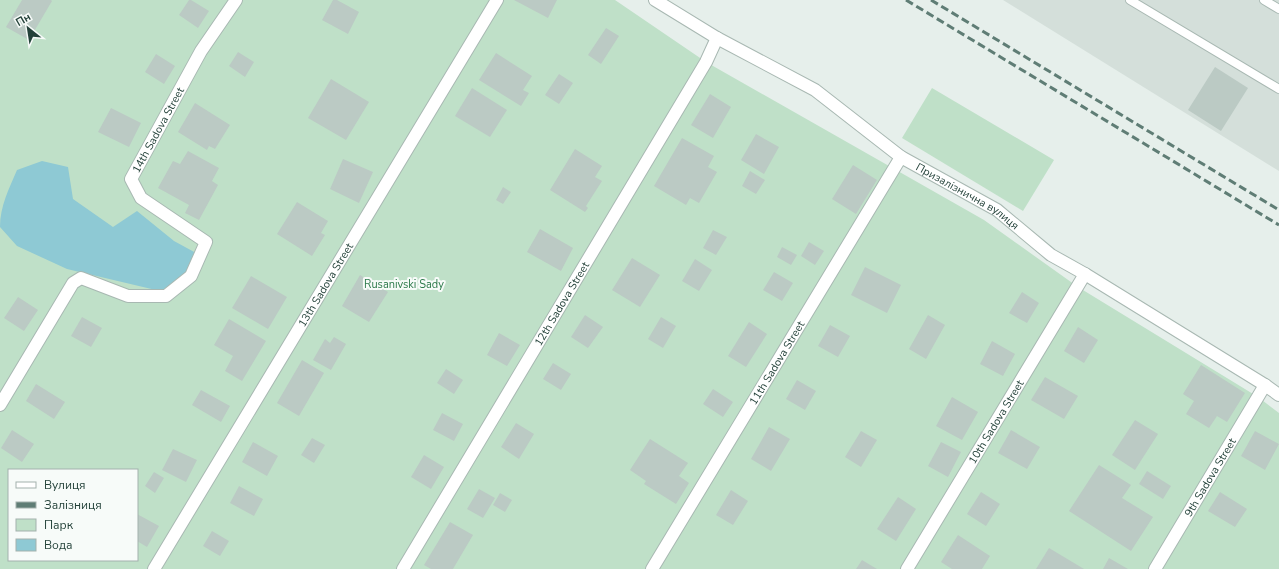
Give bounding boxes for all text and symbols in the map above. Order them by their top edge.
north arrow [8,8,48,48]
text: Пн [13,9,34,30]
street label: 14th Sadova Street [128,84,187,175]
street label: Призалізнична вулиця [913,159,1022,233]
street label: 13th Sadova Street [294,240,357,329]
street label: 12th Sadova Street [531,259,593,349]
park label: Rusanivski Sady [364,277,444,292]
street label: 11th Sadova Street [746,318,808,408]
street label: 10th Sadova Street [965,377,1027,467]
street label: 9th Sadova Street [1181,435,1239,519]
legend [8,469,138,561]
text: Вулиця [44,477,86,493]
text: Залізниця [44,497,102,513]
text: Парк [44,517,74,533]
text: Вода [44,537,72,553]

